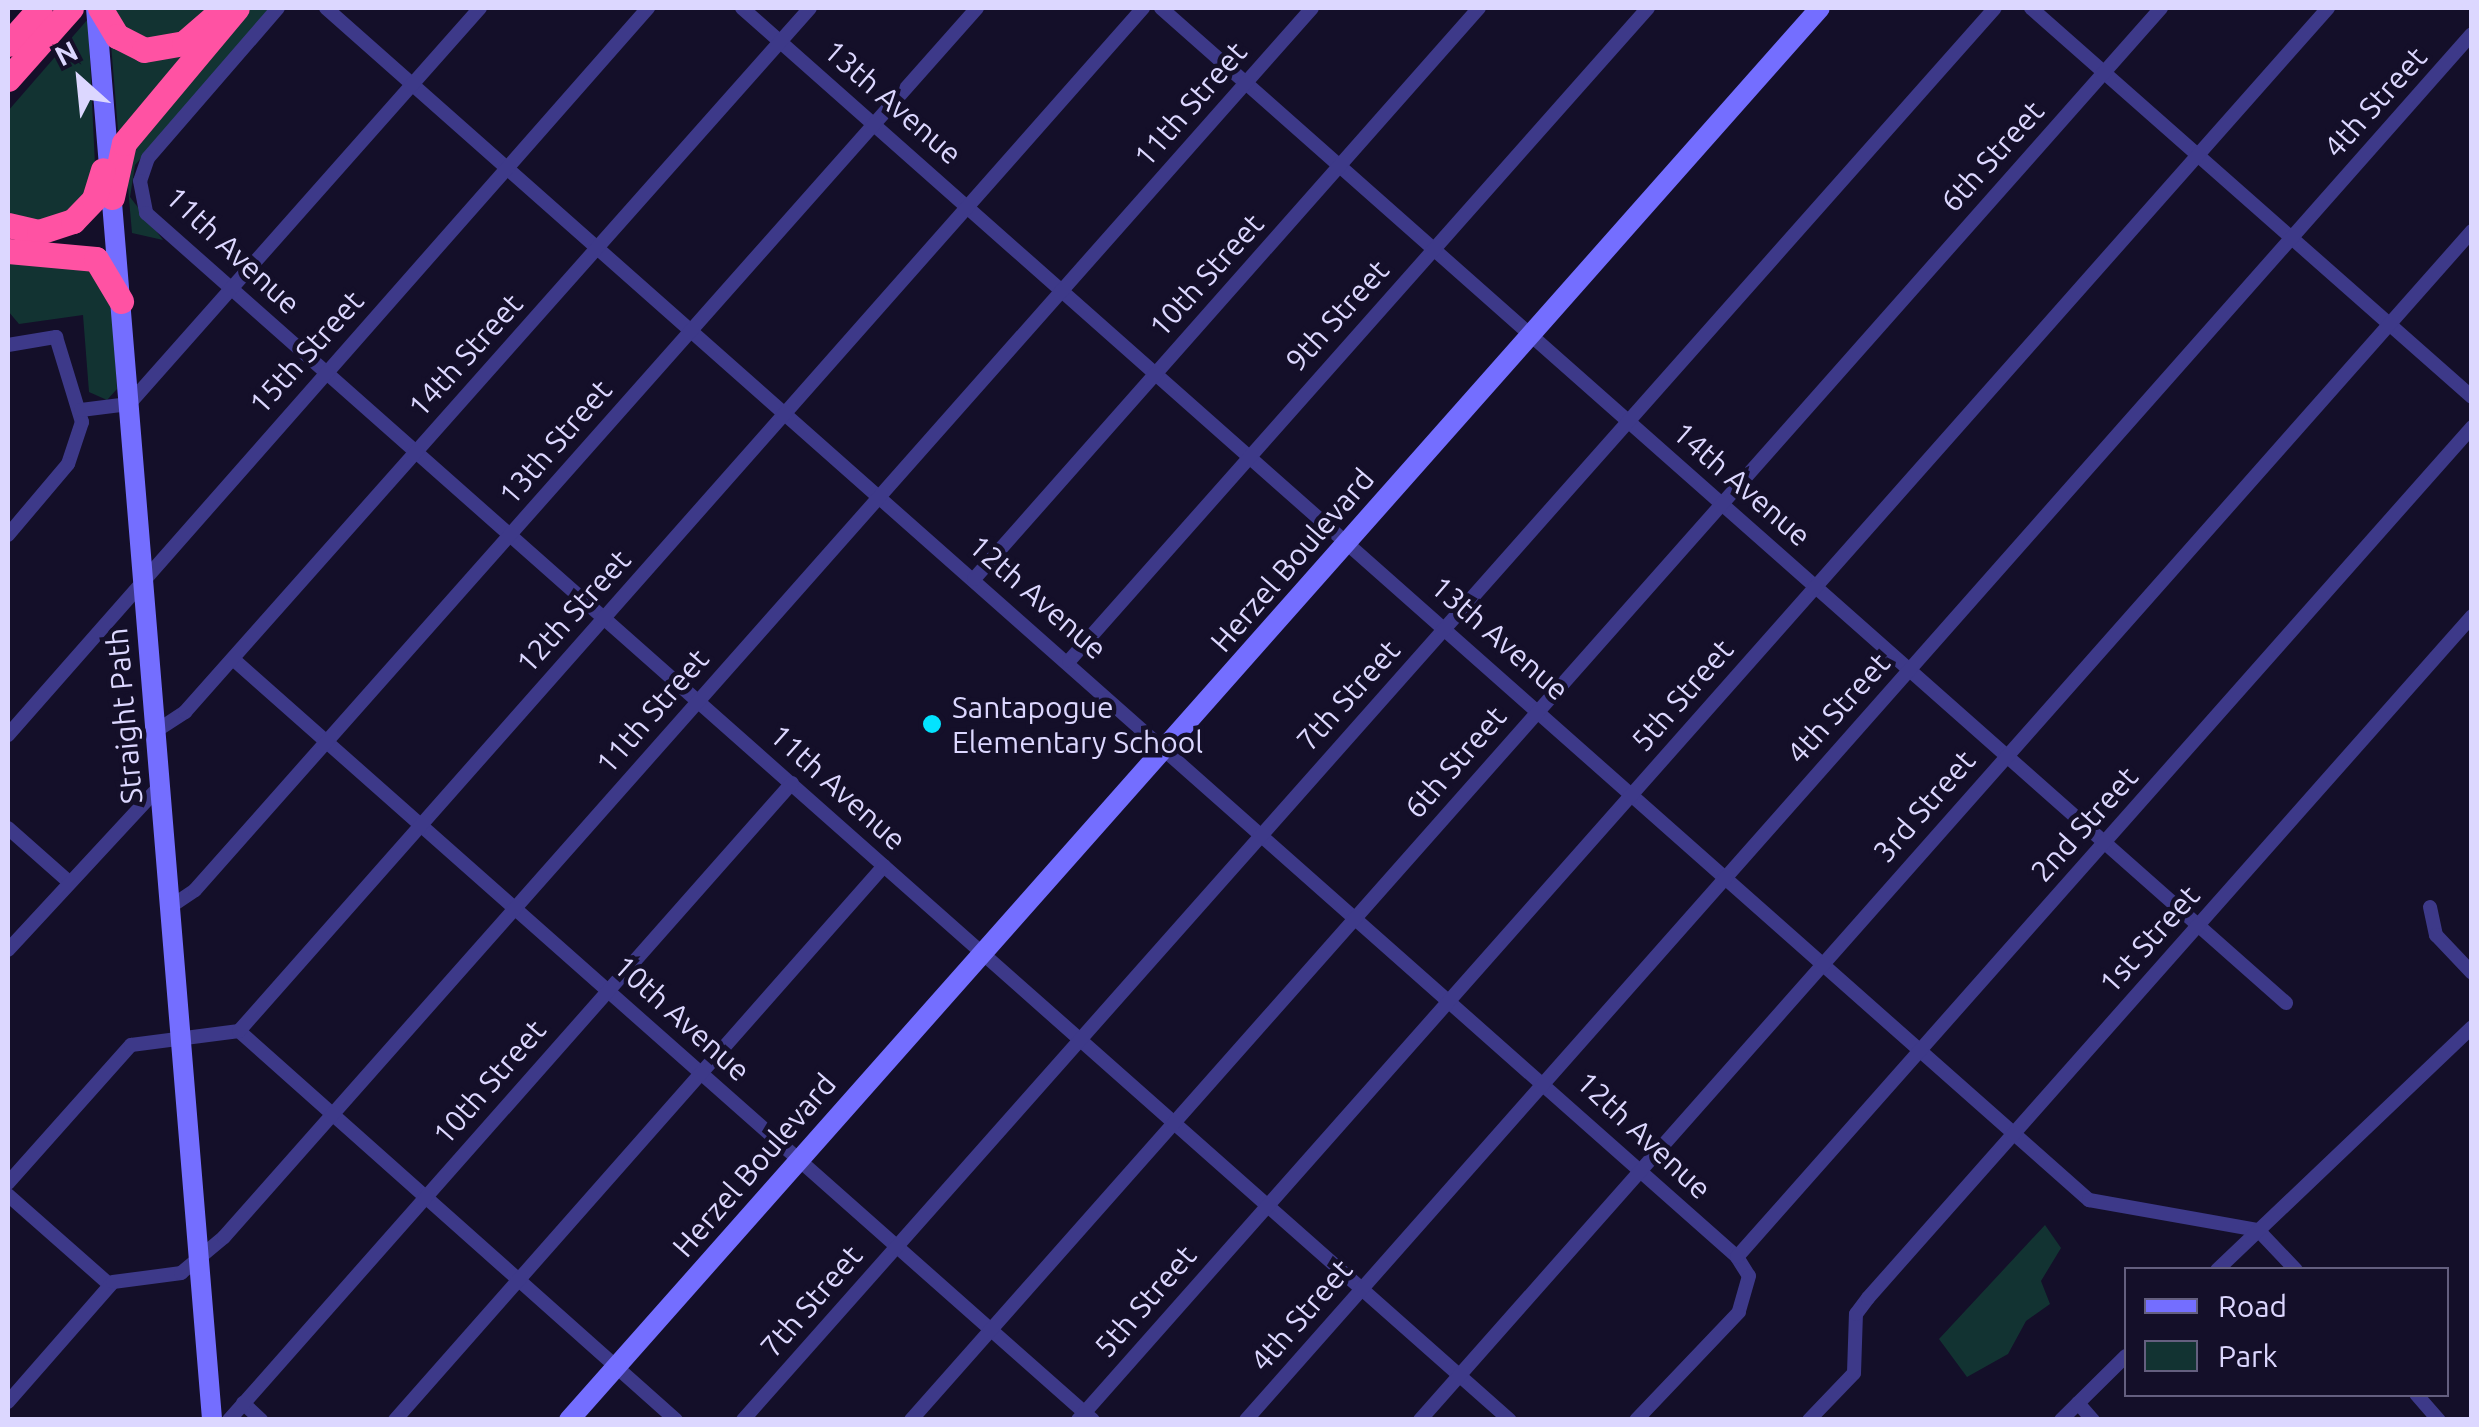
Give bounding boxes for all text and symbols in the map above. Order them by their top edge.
north arrow [30,30,130,130]
street label: 13th Avenue [817,32,969,172]
text: N [50,34,82,71]
street label: 11th Street [1126,34,1254,174]
street label: 4th Street [2316,39,2434,165]
street label: 6th Street [1933,93,2051,219]
street label: 11th Avenue [158,179,308,321]
street label: 10th Street [1141,206,1271,344]
street label: 9th Street [1278,252,1396,378]
street label: 15th Street [241,283,371,421]
street label: 14th Street [400,286,530,424]
street label: 13th Street [491,372,619,512]
street label: 14th Avenue [1666,414,1818,554]
street label: Herzel Boulevard [1203,461,1381,659]
street label: 12th Avenue [962,527,1114,667]
street label: 12th Street [508,542,638,680]
street label: 13th Avenue [1424,568,1576,708]
street label: Straight Path [98,626,150,806]
street label: 7th Street [1289,632,1407,758]
street label: 5th Street [1624,632,1740,758]
street label: 11th Street [588,641,716,781]
street label: 4th Street [1779,645,1897,771]
place label: Santapogue Elementary School [952,689,1203,760]
street label: 6th Street [1397,699,1513,825]
marker: Santapogue Elementary School [921,713,943,735]
street label: 11th Avenue [763,717,913,857]
street label: 3rd Street [1866,743,1982,869]
street label: 2nd Street [2023,759,2145,889]
street label: 1st Street [2091,878,2207,1000]
street label: 10th Avenue [607,948,757,1088]
street label: 10th Street [425,1012,553,1152]
street label: 12th Avenue [1569,1064,1719,1206]
street label: Herzel Boulevard [665,1066,843,1264]
street label: 7th Street [753,1238,869,1364]
street label: 5th Street [1087,1238,1203,1364]
street label: 4th Street [1243,1252,1359,1378]
legend [2124,1267,2449,1397]
text: Road [2218,1289,2287,1323]
text: Park [2218,1339,2278,1373]

